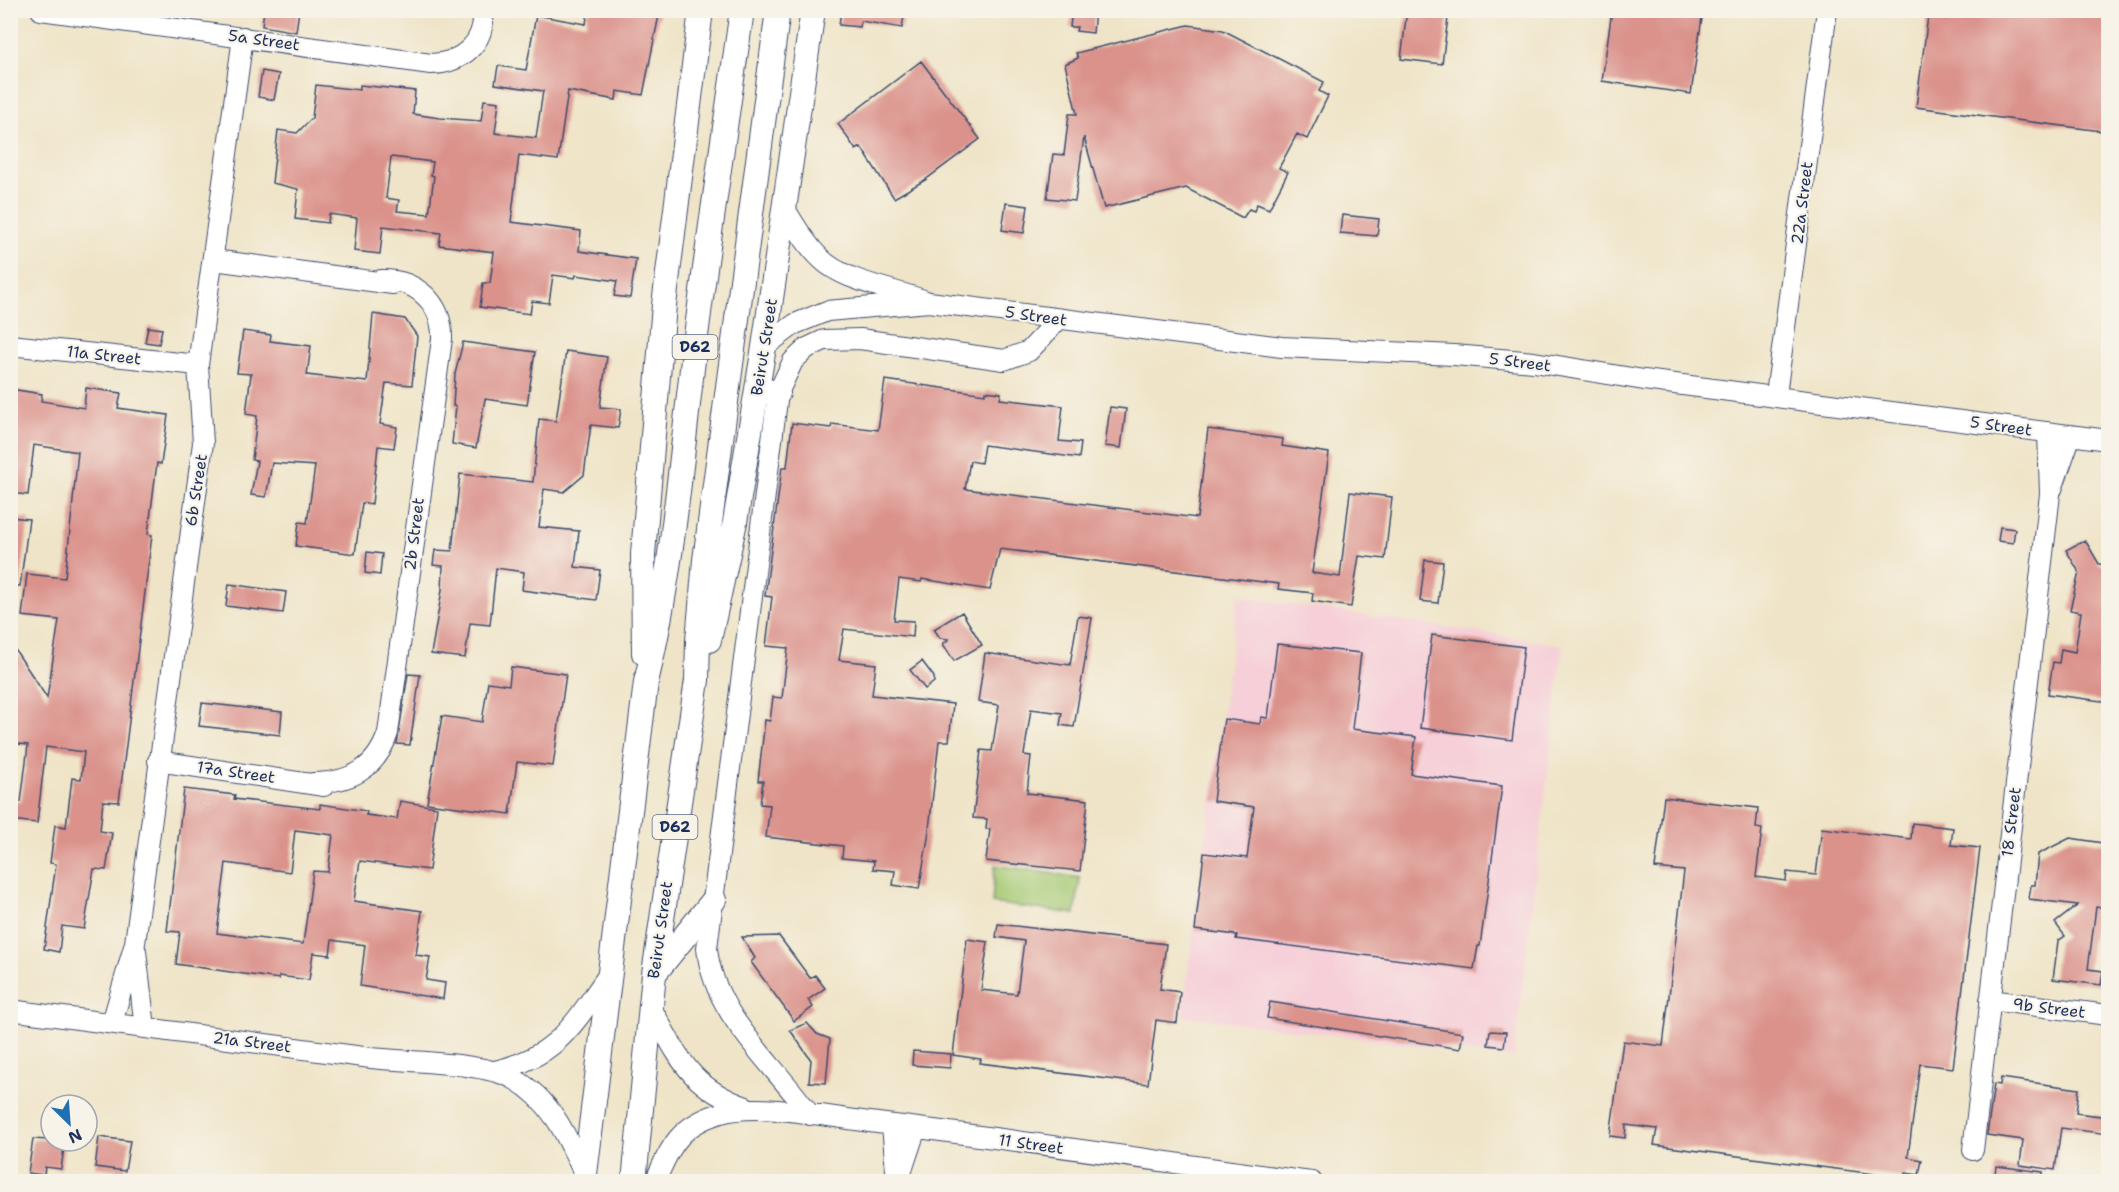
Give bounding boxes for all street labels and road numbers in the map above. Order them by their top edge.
street label: 5a Street [227,25,301,55]
street label: 22a Street [1786,160,1818,246]
street label: Beirut Street [746,297,782,397]
street label: 5 Street [1004,301,1068,331]
road number: D62 [672,335,718,359]
street label: 11a Street [66,341,142,369]
street label: 5 Street [1488,348,1552,376]
street label: 5 Street [1969,411,2033,441]
street label: 6b Street [180,452,212,528]
street label: 2b Street [399,496,429,572]
street label: 17a Street [196,756,276,788]
street label: 18 Street [1996,786,2026,858]
road number: D62 [652,815,698,839]
street label: Beirut Street [643,880,677,980]
street label: 9b Street [2011,993,2087,1023]
street label: 21a Street [212,1027,292,1057]
street label: 11 Street [997,1129,1065,1159]

